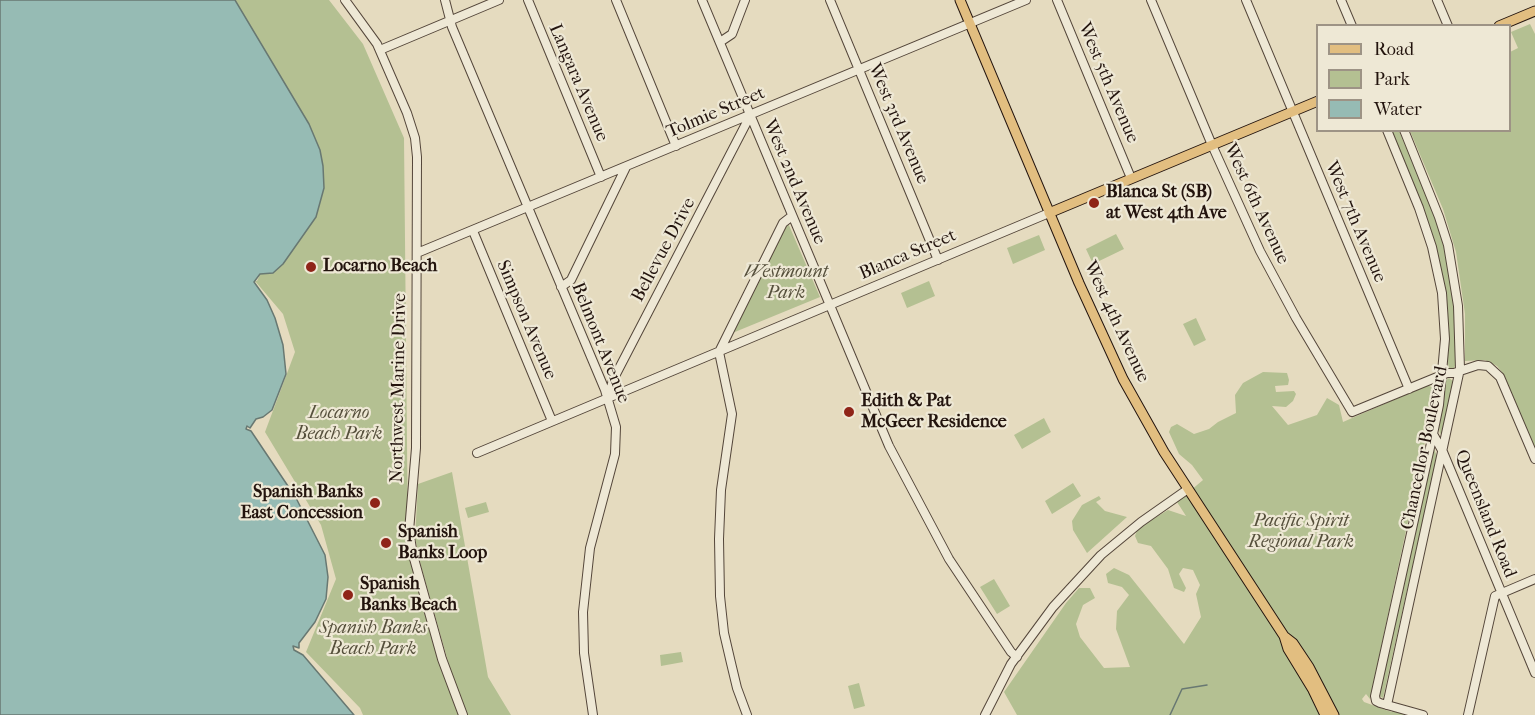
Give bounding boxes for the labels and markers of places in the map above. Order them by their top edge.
place label: Blanca St (SB) at West 4th Ave [1106,182,1227,224]
marker: Blanca St (SB) at West 4th Ave [1087,196,1101,210]
place label: Locarno Beach [323,256,437,278]
marker: Locarno Beach [304,260,318,274]
place label: Edith & Pat McGeer Residence [861,391,1007,434]
marker: Edith & Pat McGeer Residence [842,405,856,419]
place label: Spanish Banks East Concession [241,482,363,524]
marker: Spanish Banks East Concession [368,496,382,510]
place label: Spanish Banks Loop [398,522,487,564]
marker: Spanish Banks Loop [379,536,393,550]
place label: Spanish Banks Beach [360,574,457,616]
marker: Spanish Banks Beach [341,588,355,602]

